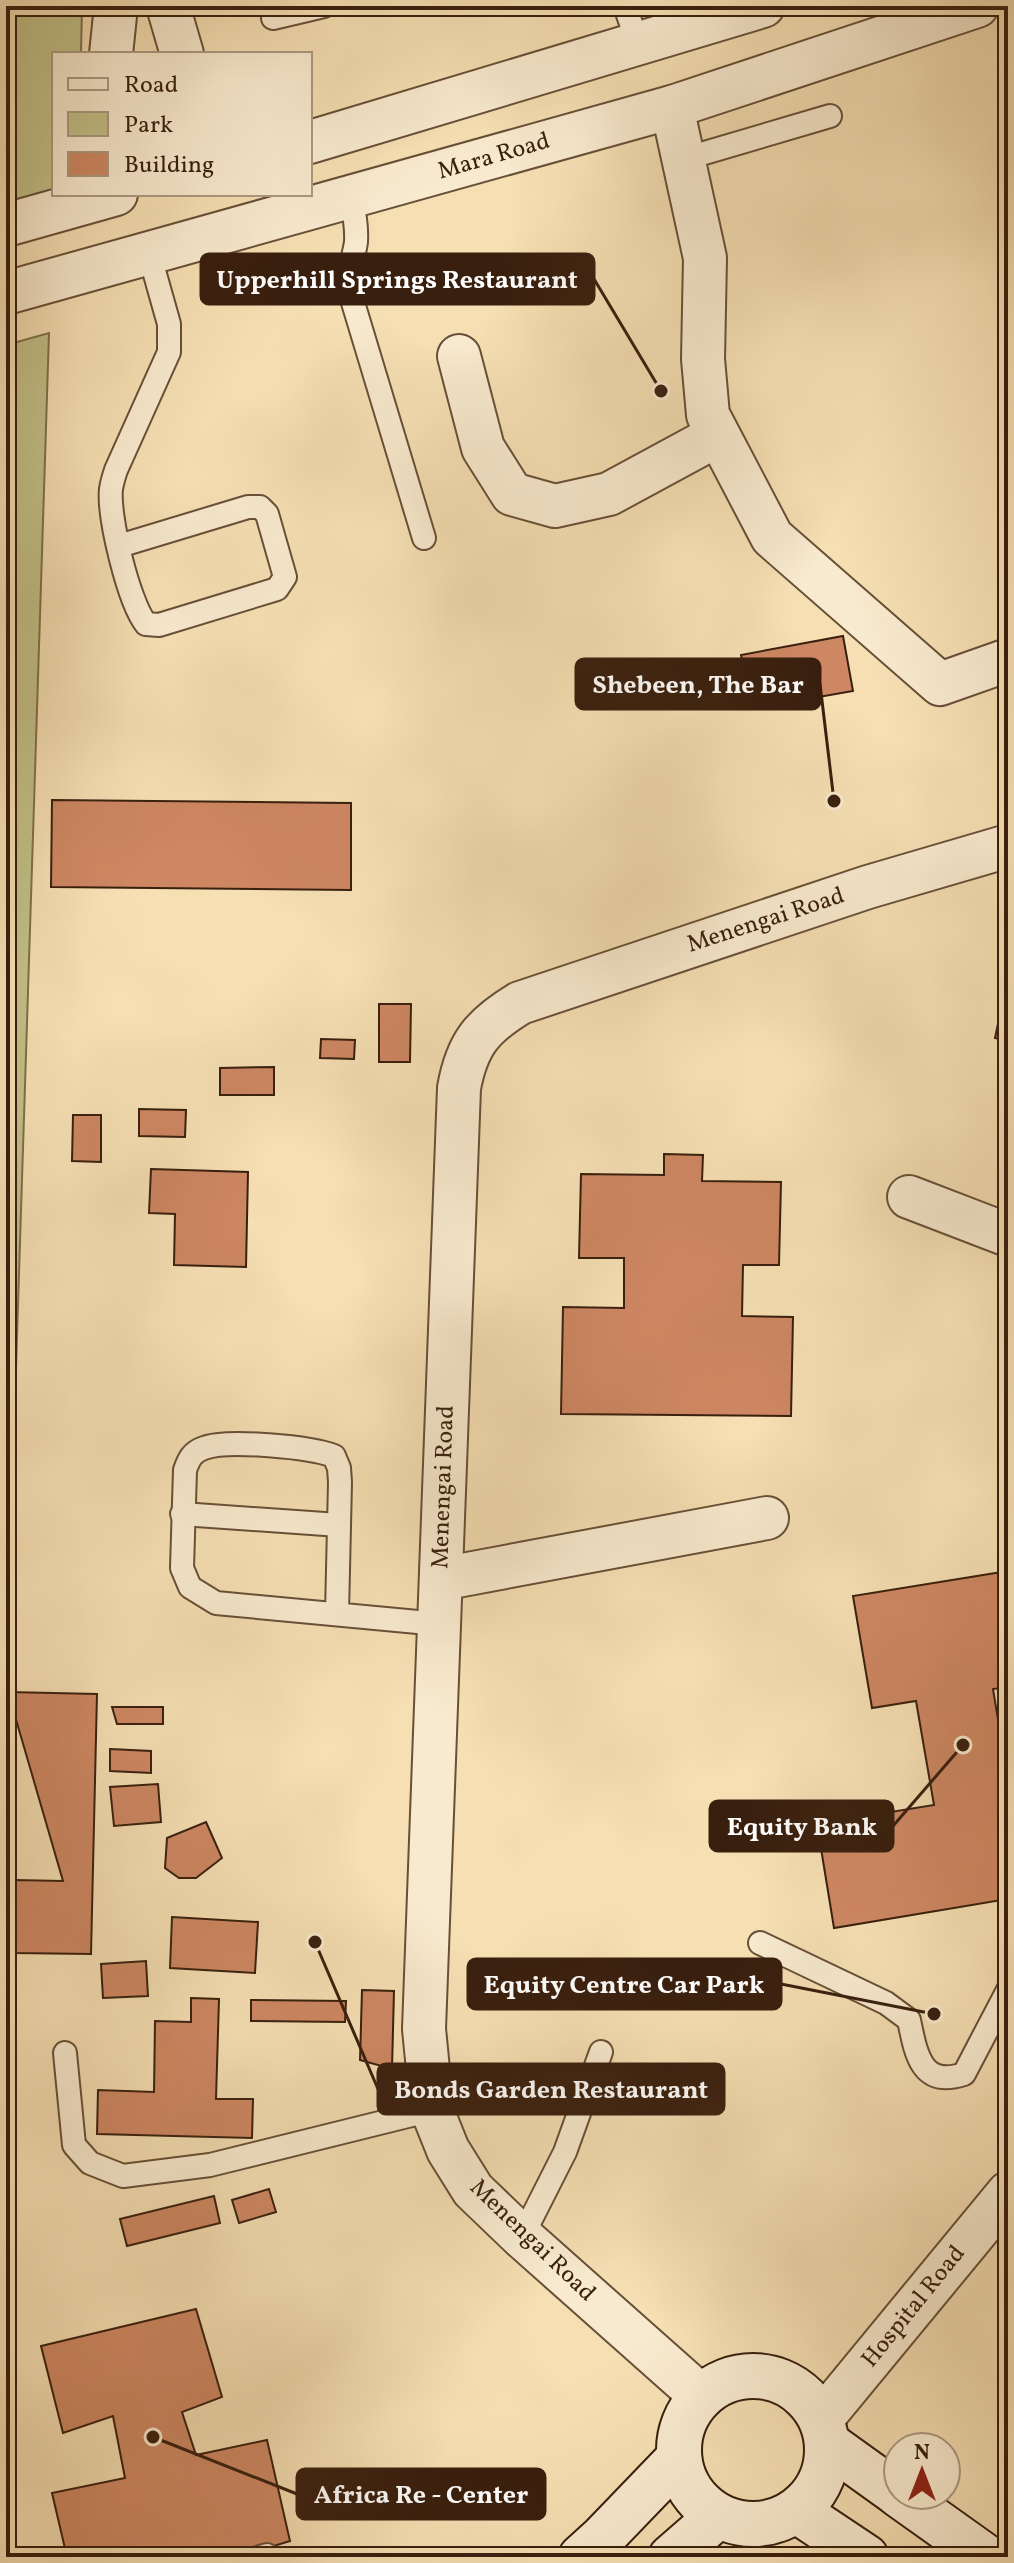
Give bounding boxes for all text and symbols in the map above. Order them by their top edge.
legend [52,52,312,196]
text: Road [124,69,178,103]
text: Park [124,109,173,143]
street label: Mara Road [434,125,554,189]
text: Building [124,149,214,183]
callout: Upperhill Springs Restaurant [201,254,594,304]
text: Upperhill Springs Restaurant [216,263,578,299]
callout: Shebeen, The Bar [576,659,820,709]
text: Shebeen, The Bar [592,668,804,704]
street label: Menengai Road [683,880,849,962]
street label: Menengai Road [424,1405,464,1569]
callout: Equity Bank [710,1801,893,1851]
text: Equity Bank [727,1810,878,1846]
callout: Equity Centre Car Park [468,1959,781,2009]
text: Equity Centre Car Park [484,1968,765,2004]
callout: Bonds Garden Restaurant [378,2064,724,2114]
text: Bonds Garden Restaurant [394,2073,708,2109]
street label: Menengai Road [461,2172,603,2310]
street label: Hospital Road [854,2239,974,2375]
north arrow [882,2431,962,2511]
text: N [914,2438,930,2469]
callout: Africa Re - Center [297,2469,545,2519]
text: Africa Re - Center [314,2478,528,2514]

